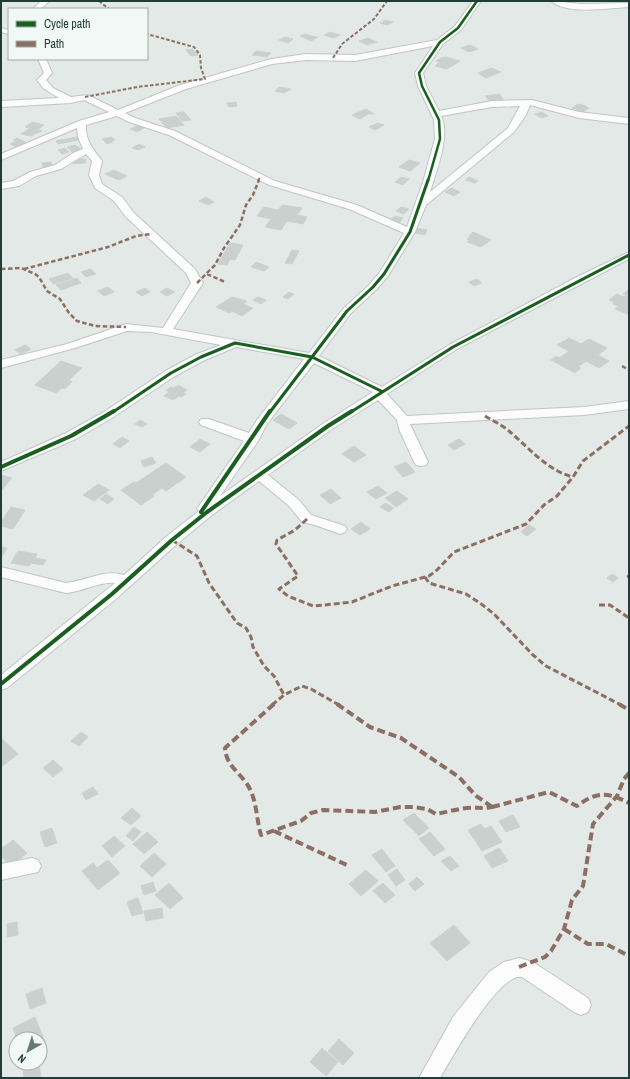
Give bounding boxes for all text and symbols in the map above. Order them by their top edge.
legend [8,8,148,60]
text: Cycle path [44,16,91,32]
text: Path [44,36,64,52]
north arrow [8,1031,48,1071]
text: N [15,1051,29,1066]

